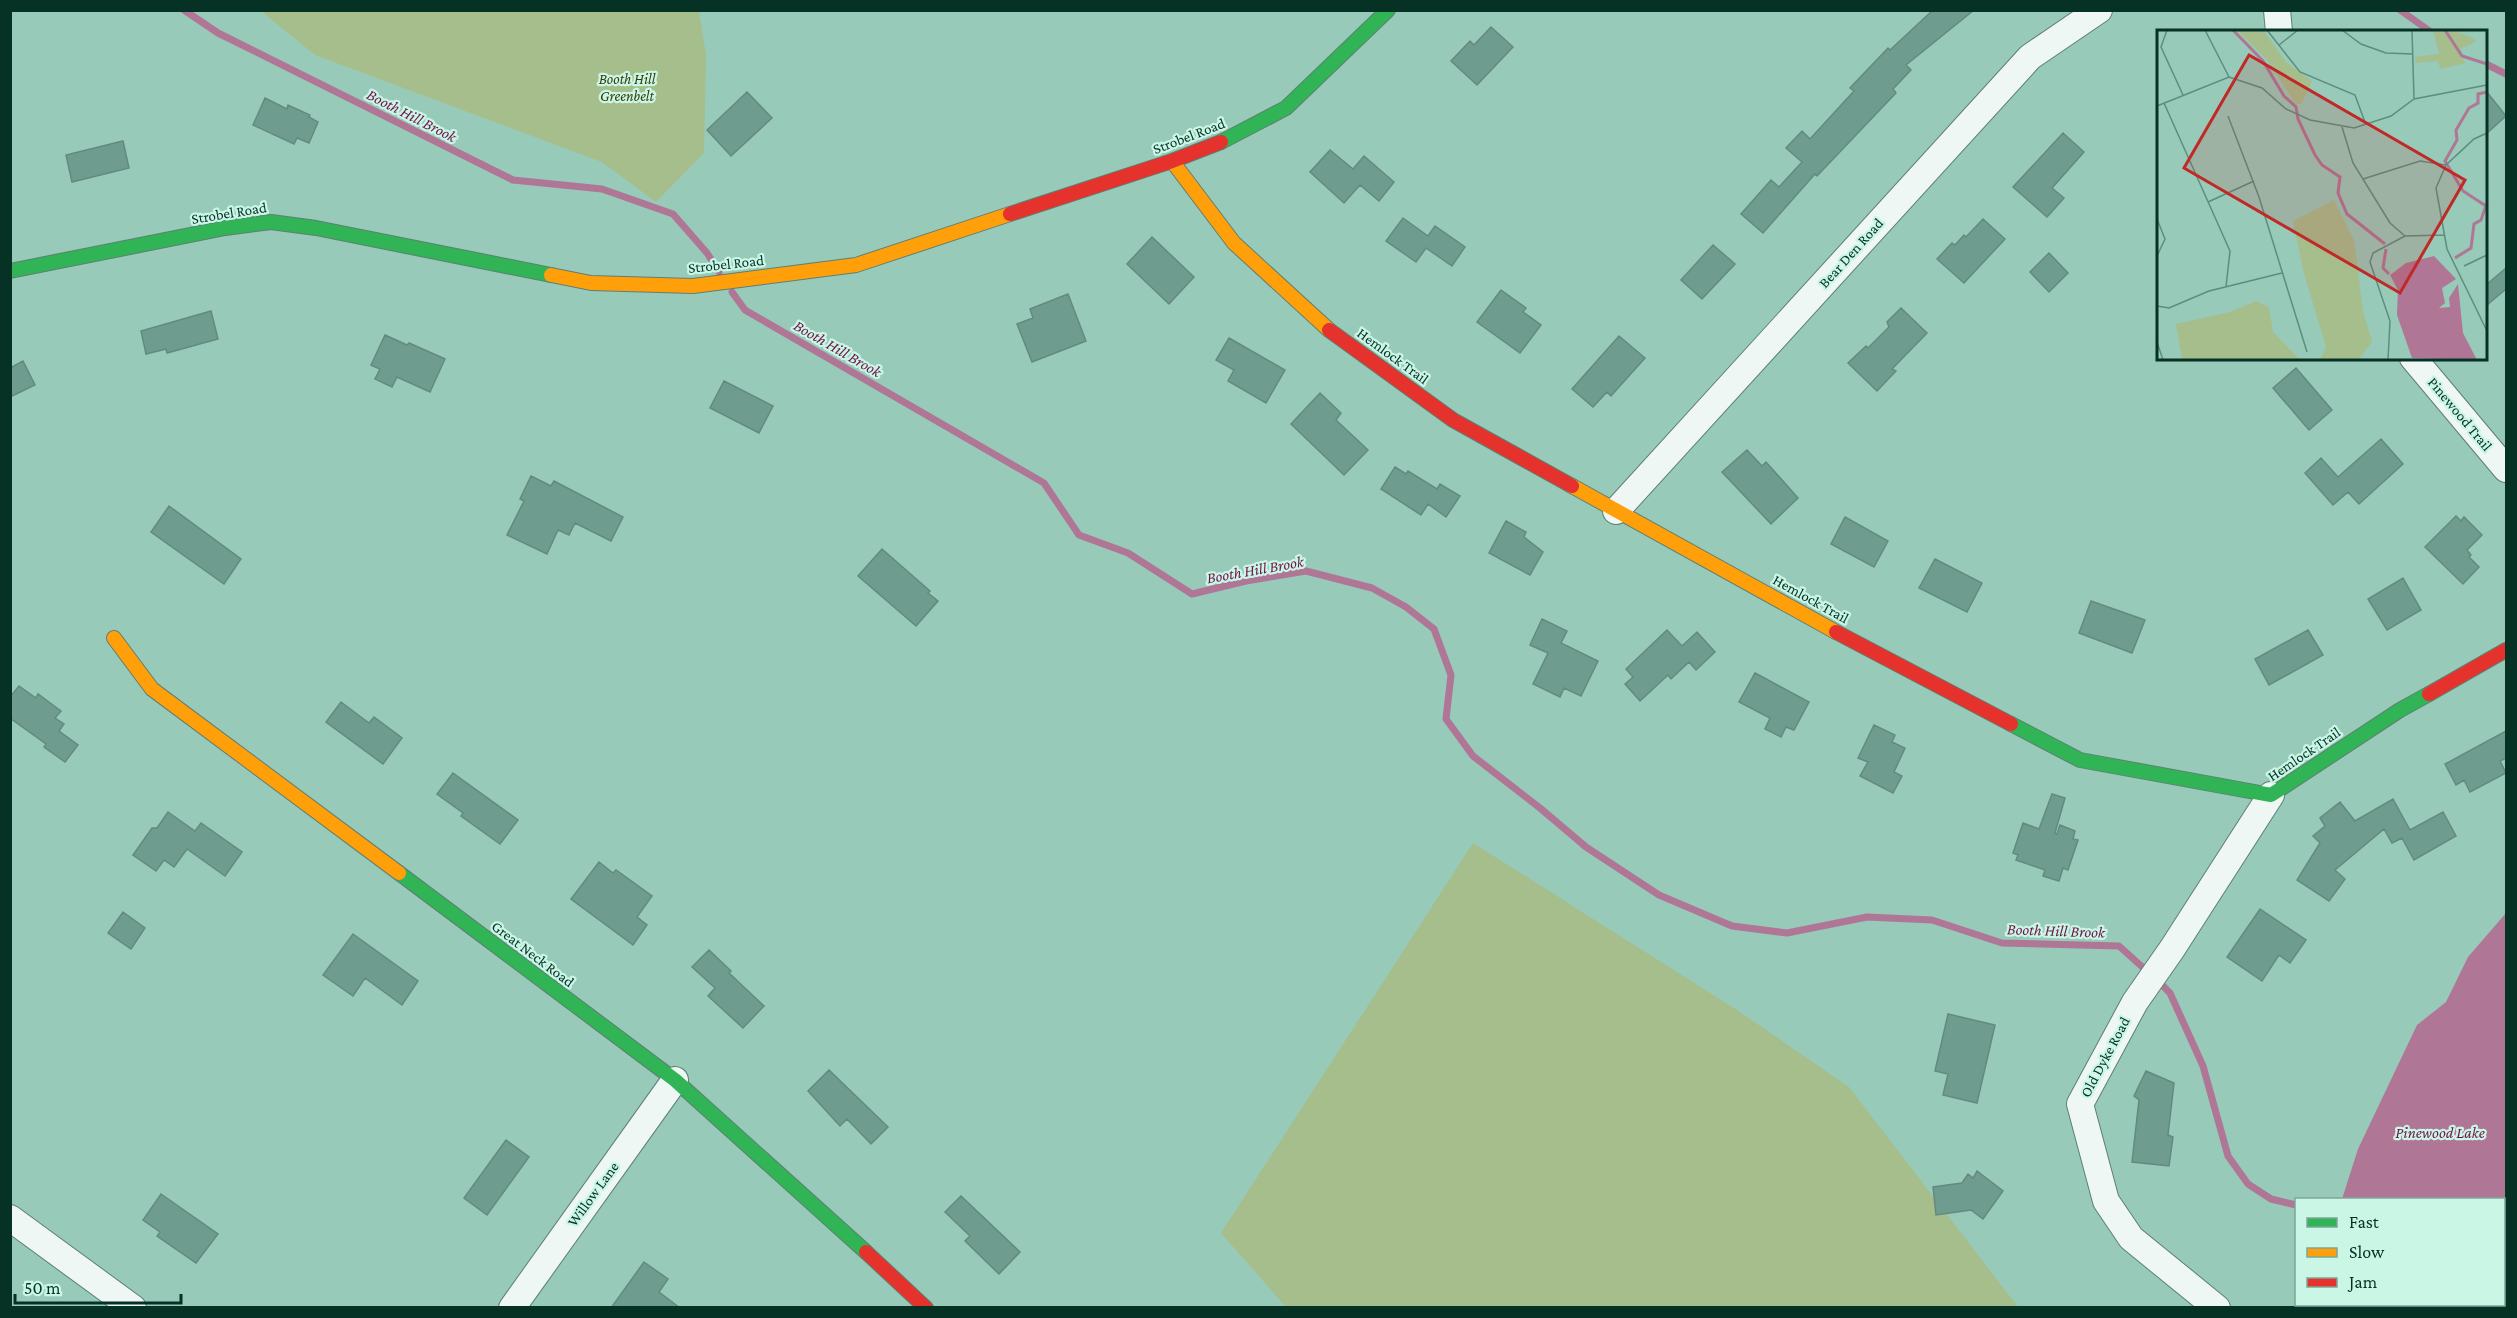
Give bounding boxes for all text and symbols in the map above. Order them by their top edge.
inset map [2157,30,2487,360]
park label: Booth Hill Greenbelt [599,71,656,104]
water label: Booth Hill Brook [364,86,460,146]
street label: Strobel Road [1151,115,1227,157]
street label: Strobel Road [190,199,268,227]
street label: Bear Den Road [1816,215,1886,291]
street label: Strobel Road [687,252,765,276]
water label: Booth Hill Brook [791,317,885,381]
street label: Hemlock Trail [1354,325,1432,387]
street label: Pinewood Trail [2425,374,2495,454]
water label: Booth Hill Brook [1205,552,1306,586]
street label: Hemlock Trail [1770,572,1852,626]
street label: Hemlock Trail [2265,724,2343,784]
street label: Great Neck Road [489,918,577,990]
water label: Booth Hill Brook [2007,920,2106,941]
street label: Old Dyke Road [2077,1014,2134,1100]
water label: Pinewood Lake [2395,1124,2485,1141]
street label: Willow Lane [564,1158,622,1229]
legend [2295,1198,2505,1306]
text: Fast [2349,1212,2380,1232]
text: Slow [2349,1242,2385,1262]
scale bar [15,1267,182,1305]
text: Jam [2347,1272,2378,1292]
text: 50 m [24,1278,61,1298]

